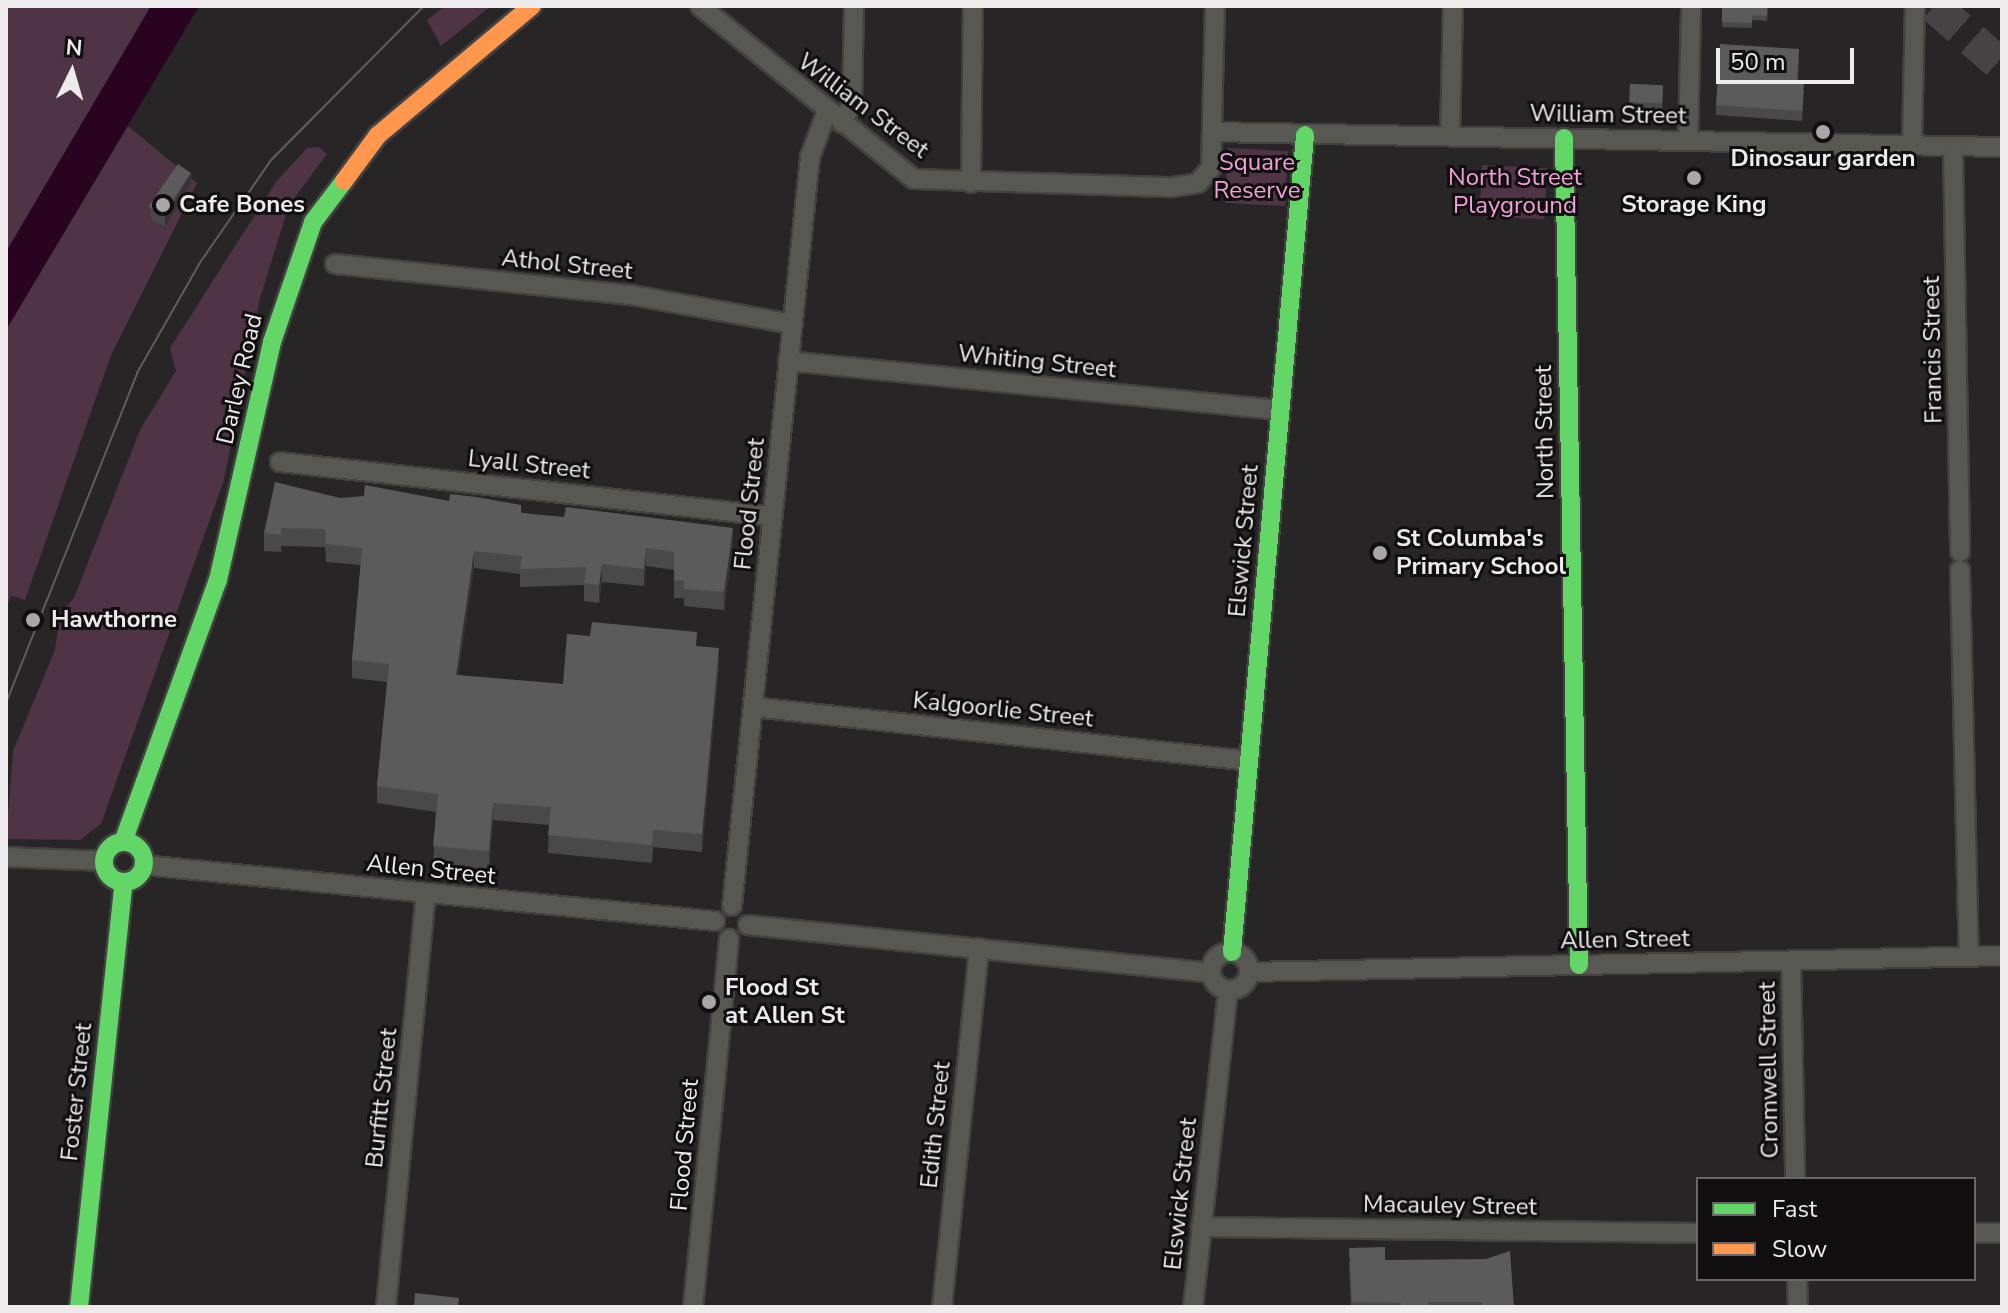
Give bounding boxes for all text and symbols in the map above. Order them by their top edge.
north arrow [32,32,112,112]
text: N [65,32,84,64]
scale bar [1720,32,1858,82]
text: 50 m [1730,46,1786,78]
street label: William Street [792,47,934,165]
street label: William Street [1529,99,1687,131]
marker: Dinosaur garden [1814,123,1832,141]
place label: Dinosaur garden [1730,145,1916,173]
park label: Square Reserve [1213,149,1301,205]
park label: North Street Playground [1448,164,1582,220]
marker: Storage King [1685,169,1703,187]
place label: Cafe Bones [179,191,305,219]
place label: Storage King [1622,191,1766,219]
marker: Cafe Bones [154,196,172,214]
street label: Athol Street [500,244,634,286]
street label: Francis Street [1917,276,1949,424]
street label: Darley Road [211,311,269,447]
street label: Whiting Street [956,339,1118,385]
street label: North Street [1529,365,1561,499]
street label: Flood Street [729,437,771,571]
street label: Lyall Street [466,444,592,486]
street label: Elswick Street [1223,464,1265,618]
place label: St Columba's Primary School [1396,525,1566,581]
marker: St Columba's Primary School [1371,544,1389,562]
place label: Hawthorne [51,606,177,634]
marker: Hawthorne [22,609,44,631]
street label: Kalgoorlie Street [911,686,1095,734]
street label: Allen Street [365,849,497,891]
street label: Allen Street [1560,924,1690,956]
place label: Flood St at Allen St [725,974,845,1030]
street label: Cromwell Street [1753,981,1785,1159]
marker: Flood St at Allen St [700,993,718,1011]
street label: Foster Street [55,1021,99,1163]
street label: Burfitt Street [360,1027,404,1169]
street label: Edith Street [915,1060,957,1190]
street label: Flood Street [665,1078,705,1212]
street label: Elswick Street [1159,1117,1203,1271]
legend [1696,1177,1976,1281]
street label: Macauley Street [1363,1190,1537,1222]
text: Fast [1772,1193,1817,1225]
text: Slow [1772,1233,1827,1265]

